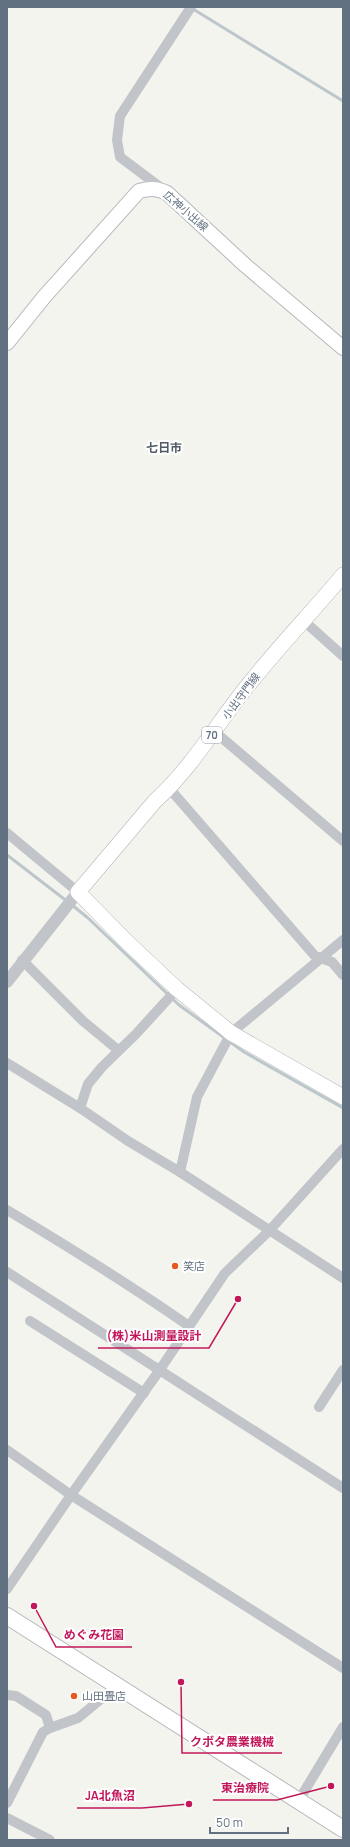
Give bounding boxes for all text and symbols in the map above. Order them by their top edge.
street label: 広神小出線 [161,187,212,234]
district label: 七日市 [146,439,182,456]
street label: 小出守門線 [218,669,263,722]
road number: 70 [202,727,222,743]
place label: 笑店 [183,1258,205,1273]
marker: 笑店 [170,1261,180,1271]
callout: (株)米山測量設計 [98,1324,209,1348]
text: (株)米山測量設計 [107,1327,201,1344]
callout: めぐみ花園 [56,1623,132,1647]
text: めぐみ花園 [64,1626,124,1643]
place label: 山田畳店 [82,1688,126,1703]
marker: 山田畳店 [69,1691,79,1701]
callout: クボタ農業機械 [182,1729,282,1753]
text: クボタ農業機械 [190,1733,274,1750]
callout: 東治療院 [213,1776,277,1800]
text: 東治療院 [221,1779,269,1796]
callout: JA北魚沼 [77,1784,142,1808]
text: JA北魚沼 [85,1787,135,1804]
scale bar [210,1809,288,1835]
text: 50 m [216,1814,243,1831]

